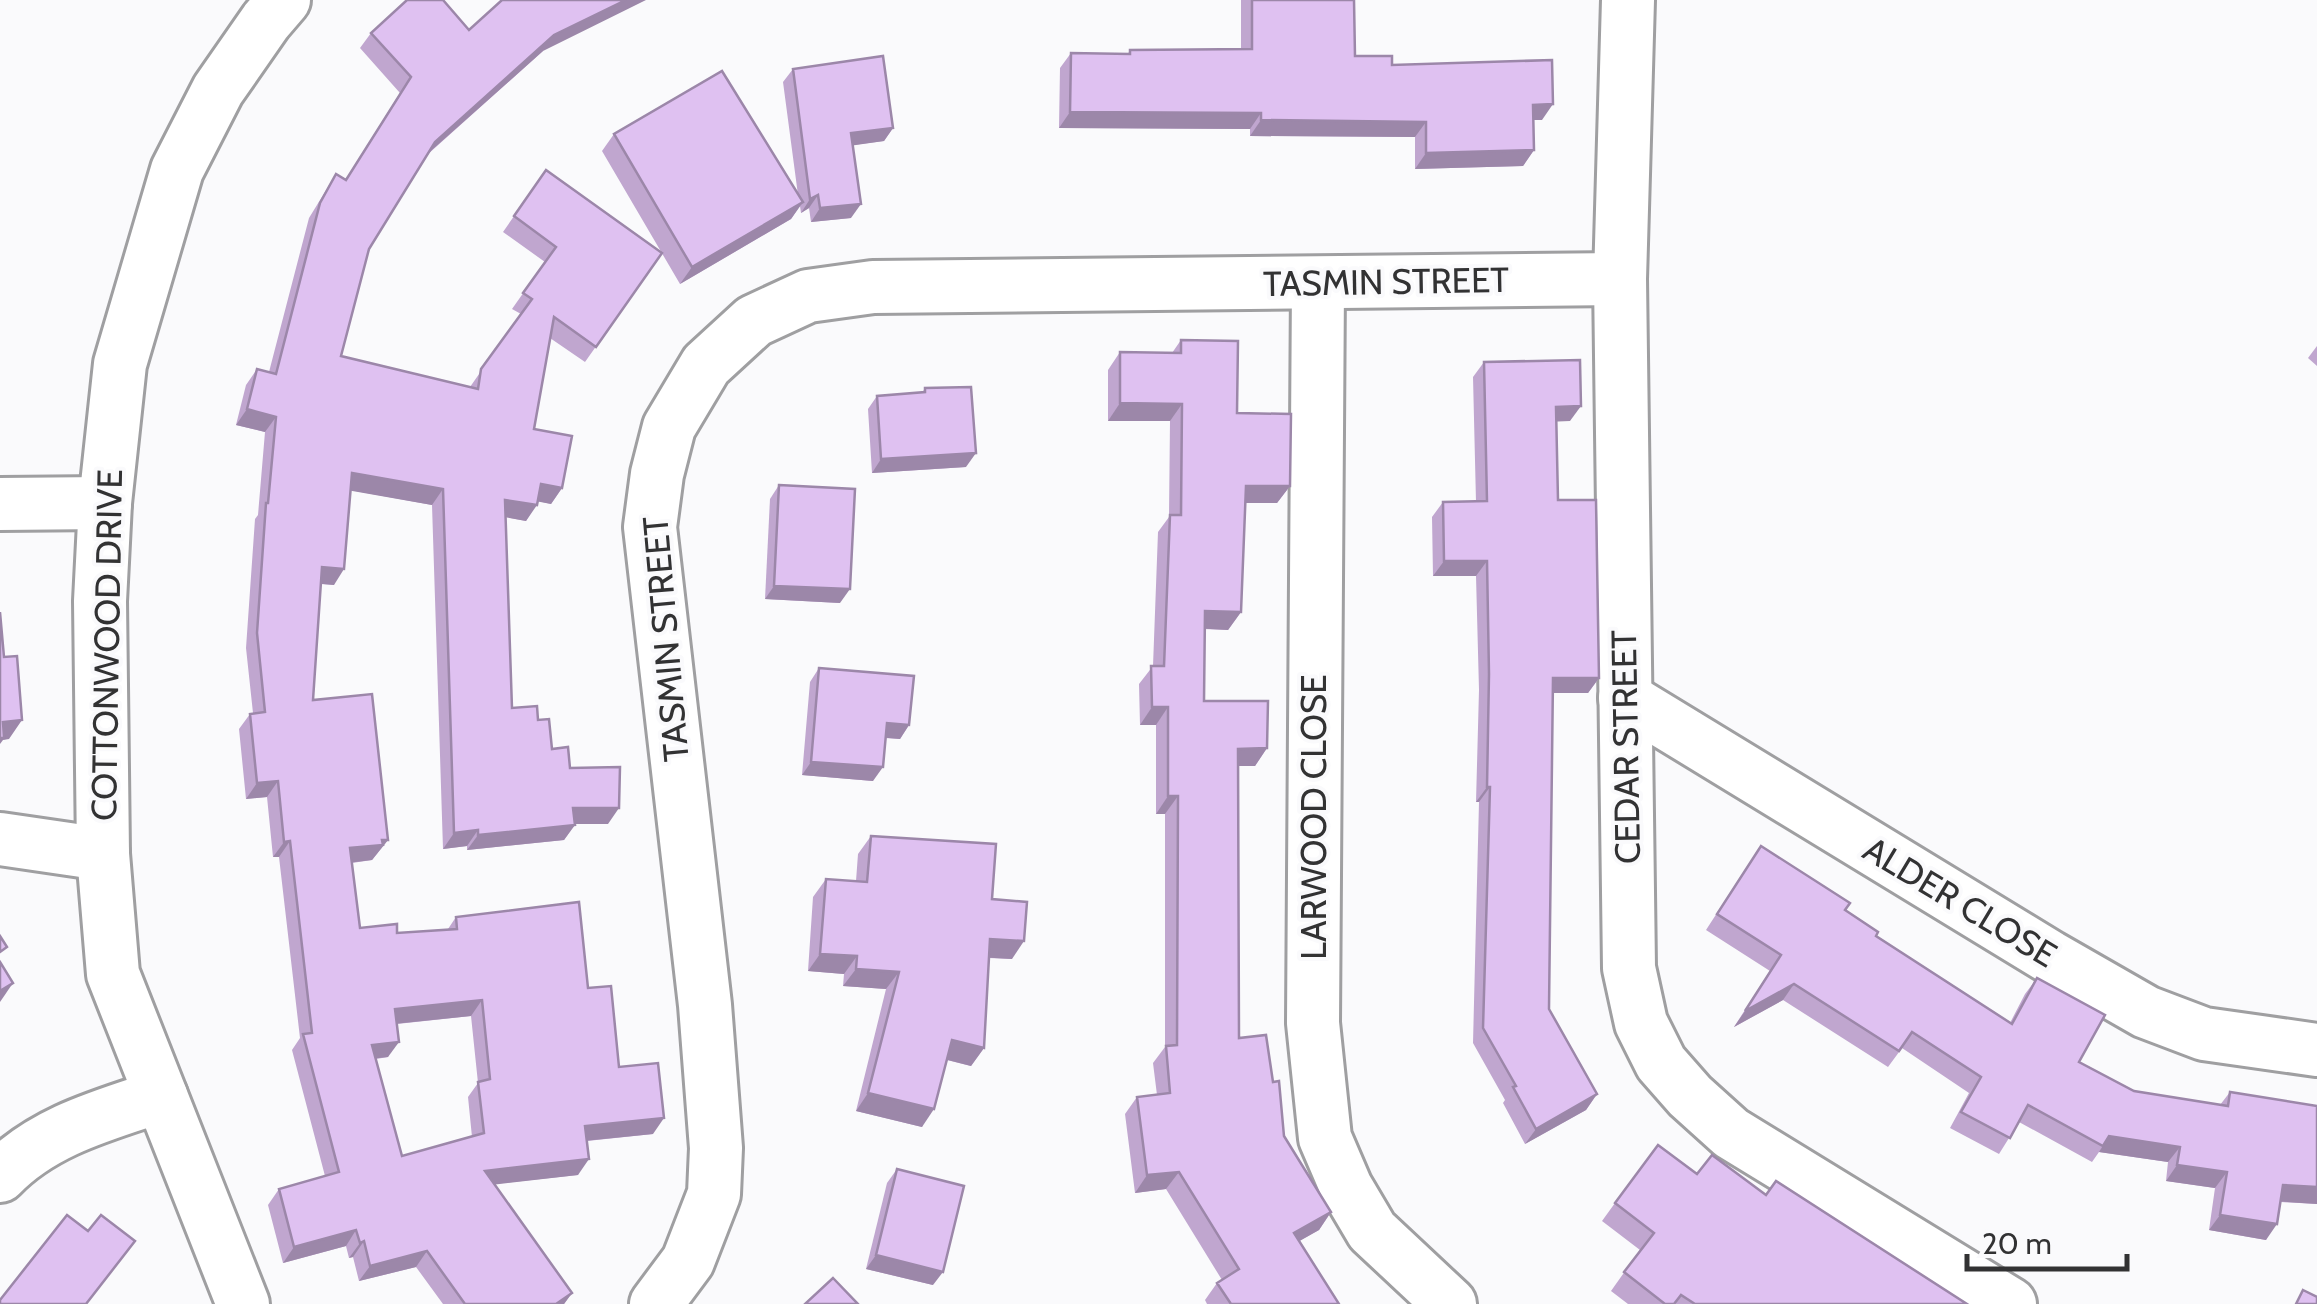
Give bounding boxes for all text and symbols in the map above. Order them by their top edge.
street label: TASMIN STREET [1263,258,1510,305]
street label: COTTONWOOD DRIVE [82,469,131,821]
street label: TASMIN STREET [633,514,698,763]
street label: CEDAR STREET [1602,629,1649,864]
street label: LARWOOD CLOSE [1292,674,1335,960]
street label: ALDER CLOSE [1856,827,2065,976]
scale bar [1967,1209,2127,1271]
text: 20 m [1982,1225,2052,1262]

